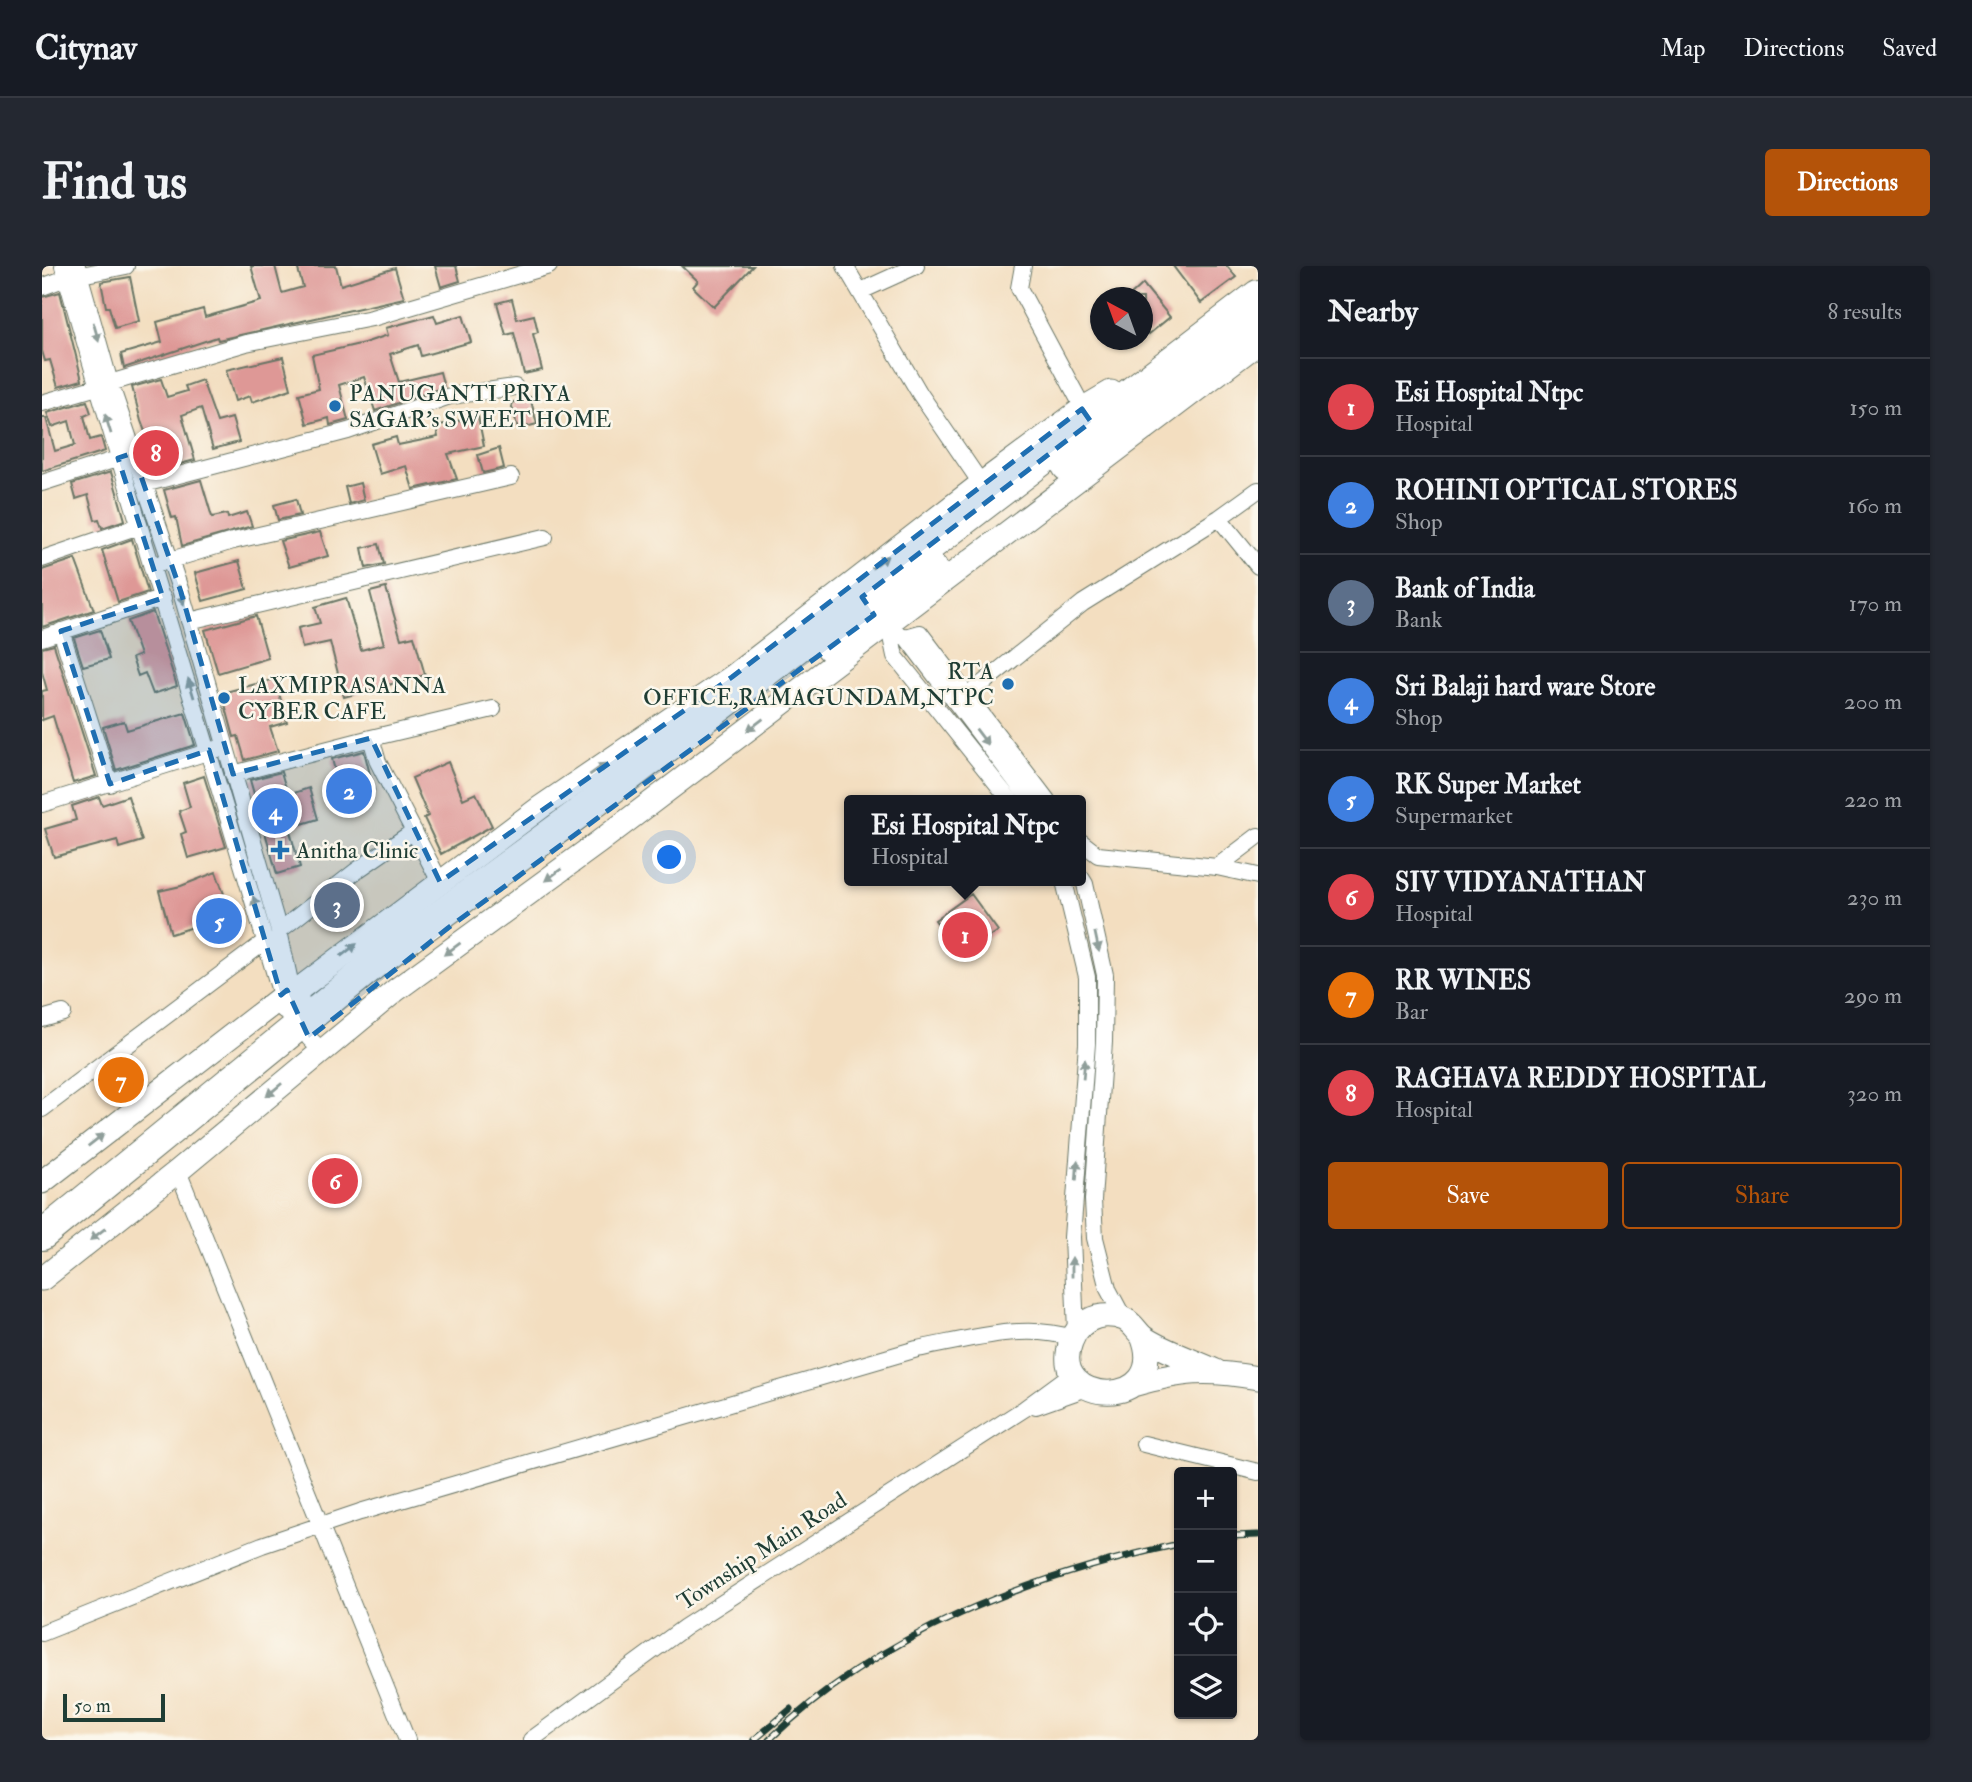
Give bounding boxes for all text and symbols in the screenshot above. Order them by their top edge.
text: Citynav [35,28,137,69]
text: Map [1660,33,1705,64]
text: Directions [1743,33,1844,64]
text: Saved [1882,33,1937,64]
button: Directions [1765,149,1930,216]
text: Find us [42,152,187,213]
north arrow [1090,287,1153,350]
text: Nearby [1328,293,1418,330]
text: 8 results [1827,297,1902,326]
one-way arrow [91,322,101,343]
text: Esi Hospital Ntpc [1395,377,1583,409]
place label: PANUGANTI PRIYA SAGAR's SWEET HOME [349,379,611,434]
text: 1 [1347,393,1355,422]
text: 150 m [1849,393,1902,422]
marker: PANUGANTI PRIYA SAGAR's SWEET HOME [327,398,343,414]
text: Hospital [1395,409,1473,438]
one-way arrow [103,413,113,434]
pin: 8 [133,427,179,479]
text: ROHINI OPTICAL STORES [1395,475,1738,507]
text: 2 [1345,491,1357,520]
text: 160 m [1848,491,1902,520]
text: Shop [1395,507,1443,536]
one-way arrow [871,556,889,570]
text: Bank of India [1395,573,1535,605]
one-way arrow [177,584,187,605]
text: 3 [1347,589,1355,618]
text: 170 m [1849,589,1902,618]
text: Bank [1395,605,1442,634]
place label: RTA OFFICE,RAMAGUNDAM,NTPC [643,657,994,712]
place label: LAXMIPRASANNA CYBER CAFE [238,671,447,726]
text: Sri Balaji hard ware Store [1395,671,1655,703]
marker: RTA OFFICE,RAMAGUNDAM,NTPC [1000,676,1016,692]
one-way arrow [185,677,195,698]
text: 4 [1345,687,1357,716]
text: 200 m [1844,687,1902,716]
marker: LAXMIPRASANNA CYBER CAFE [216,690,232,706]
text: Shop [1395,703,1443,732]
one-way arrow [746,717,764,731]
one-way arrow [974,727,989,745]
one-way arrow [588,763,607,776]
pin: 2 [326,765,372,817]
text: RK Super Market [1395,769,1581,801]
pin: 4 [252,785,298,837]
text: 5 [1346,785,1356,814]
text: 220 m [1844,785,1902,814]
popup [844,795,1086,886]
text: Supermarket [1395,801,1513,830]
text: Esi Hospital Ntpc [871,810,1059,842]
place label: Anitha Clinic [295,836,418,865]
marker: Anitha Clinic [270,840,290,860]
your location [652,840,686,874]
text: Hospital [871,842,949,871]
text: SIV VIDYANATHAN [1395,867,1645,899]
one-way arrow [544,868,562,882]
pin: 3 [314,879,360,931]
text: 6 [1345,883,1357,912]
text: 230 m [1847,883,1902,912]
pin: 5 [196,895,242,947]
one-way arrow [251,895,261,916]
text: Hospital [1395,899,1473,928]
pin: 1 [942,909,988,961]
one-way arrow [1092,931,1103,953]
one-way arrow [443,942,461,956]
one-way arrow [340,944,358,958]
text: RR WINES [1395,965,1531,997]
text: 7 [1346,981,1356,1010]
text: 290 m [1844,981,1902,1010]
text: Bar [1395,997,1428,1026]
pin: 7 [98,1054,144,1106]
one-way arrow [1079,1058,1090,1080]
text: RAGHAVA REDDY HOSPITAL [1395,1063,1765,1095]
text: 8 [1346,1079,1356,1108]
text: 320 m [1847,1079,1902,1108]
one-way arrow [265,1082,283,1098]
text: Hospital [1395,1095,1473,1124]
one-way arrow [86,1133,104,1148]
pin: 6 [312,1155,358,1207]
one-way arrow [1072,1159,1083,1181]
button: Save [1328,1162,1608,1229]
button: Share [1622,1162,1902,1229]
one-way arrow [90,1227,108,1242]
one-way arrow [1066,1256,1078,1278]
map controls [1174,1467,1237,1719]
button: + [1174,1467,1237,1530]
street label: Township Main Road [672,1485,853,1617]
button: − [1174,1530,1237,1593]
button: locate [1174,1593,1237,1656]
button: layers [1174,1656,1237,1719]
scale bar [63,1691,164,1723]
text: 50 m [74,1694,111,1718]

